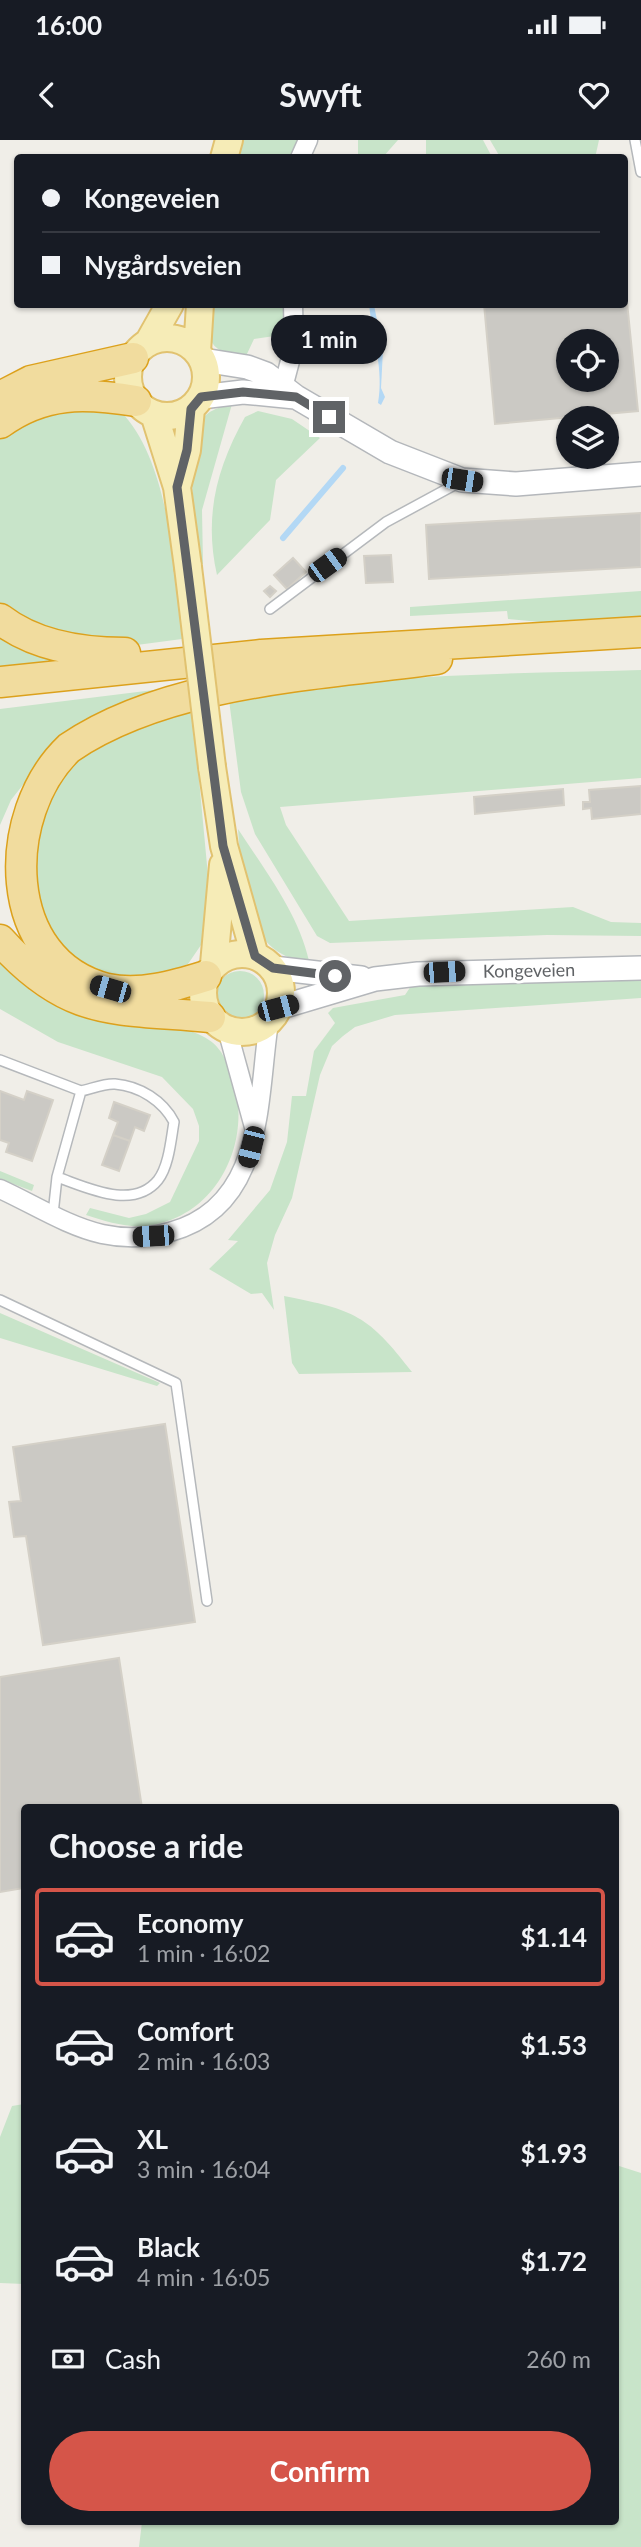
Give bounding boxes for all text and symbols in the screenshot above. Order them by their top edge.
text: 16:00 [35,9,102,41]
text: Swyft [279,75,362,114]
icon: back [28,76,66,114]
icon: heart [575,76,613,114]
text: Kongeveien [84,182,220,214]
text: Nygårdsveien [84,249,242,281]
callout: 1 min [271,316,387,364]
text: 1 min [300,325,358,353]
map controls [556,329,619,469]
button: locate [556,329,619,392]
route end [313,401,345,433]
button: layers [556,406,619,469]
car [440,466,485,494]
car [304,544,351,586]
street label: Kongeveien [483,958,575,982]
route start [319,960,351,992]
car [423,960,466,984]
car [87,973,134,1005]
car [255,992,302,1024]
car [236,1124,267,1170]
car [132,1224,175,1248]
text: Choose a ride [49,1826,243,1865]
icon: car [53,1906,116,1969]
text: Economy [137,1907,243,1939]
text: $1.14 [521,1921,587,1953]
text: 1 min · 16:02 [137,1939,270,1967]
icon: car [53,2014,116,2077]
text: Comfort [137,2015,234,2047]
text: $1.53 [521,2029,587,2061]
text: 2 min · 16:03 [137,2047,270,2075]
icon: car [53,2122,116,2185]
text: XL [137,2123,168,2155]
text: $1.93 [521,2137,587,2169]
text: 3 min · 16:04 [137,2155,270,2183]
icon: car [53,2230,116,2293]
text: Black [137,2231,200,2263]
text: $1.72 [521,2245,587,2277]
text: 4 min · 16:05 [137,2263,270,2291]
icon: cash [49,2340,87,2378]
text: Cash [105,2343,161,2375]
text: 260 m [526,2345,591,2373]
button: Confirm [49,2431,591,2511]

